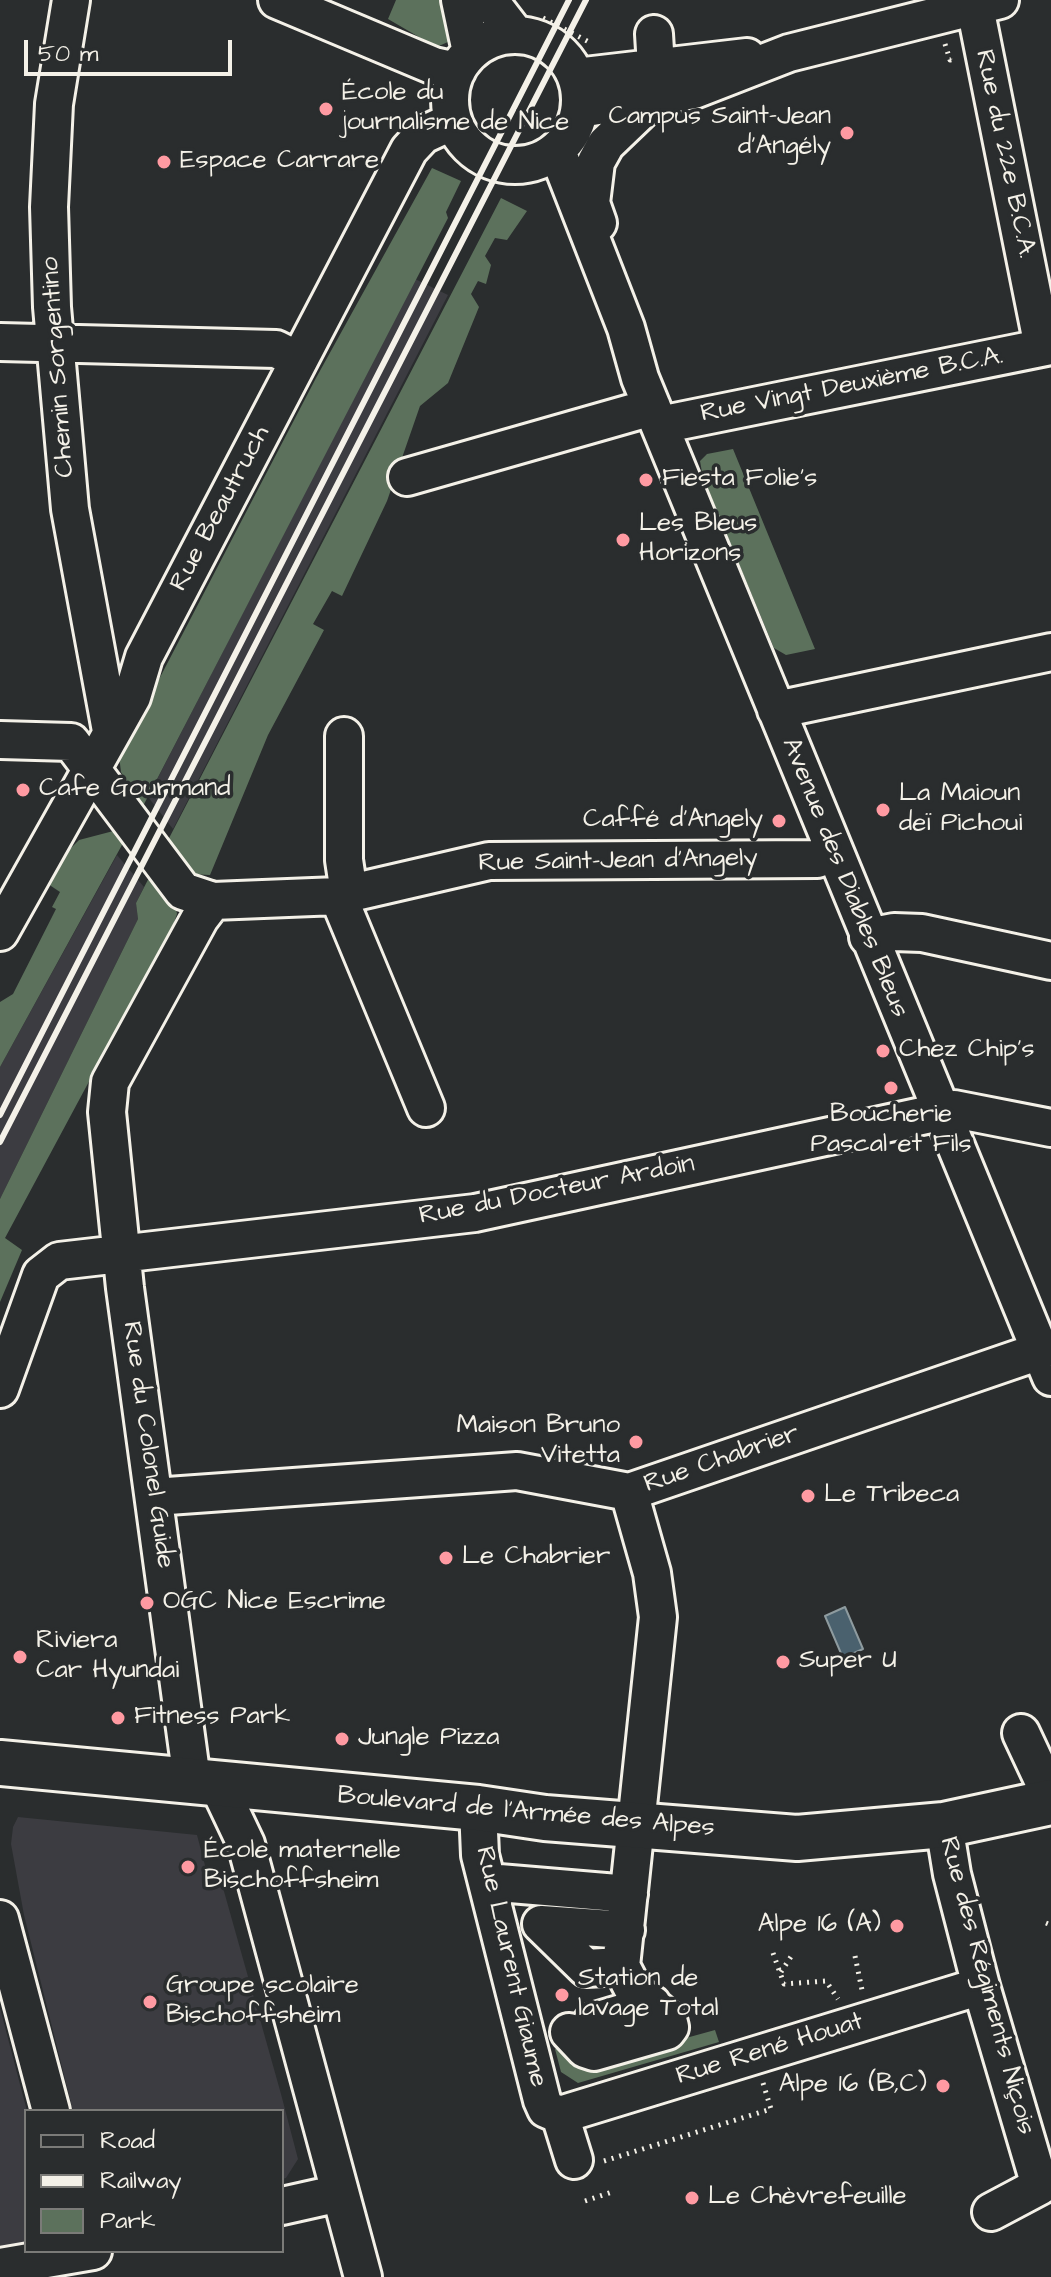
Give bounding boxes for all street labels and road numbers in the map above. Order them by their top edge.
street label: Rue du 22e B.C.A. [967,47,1041,261]
street label: Chemin Sorgentino [36,256,82,478]
street label: Rue Vingt Deuxième B.C.A. [698,341,1006,431]
street label: Rue Beautruch [164,421,278,597]
street label: Avenue des Diables Bleus [774,734,914,1022]
street label: Rue Saint-Jean d'Angely [478,844,758,880]
street label: Rue du Docteur Ardoin [417,1149,697,1233]
street label: Rue du Colonel Guide [114,1320,180,1570]
street label: Rue Chabrier [640,1419,804,1501]
street label: Boulevard de l'Armée des Alpes [336,1781,716,1845]
street label: Rue des Régiments Niçois [931,1834,1041,2138]
street label: Rue Laurent Giaume [467,1844,553,2090]
street label: Rue René Houat [673,2007,867,2093]

